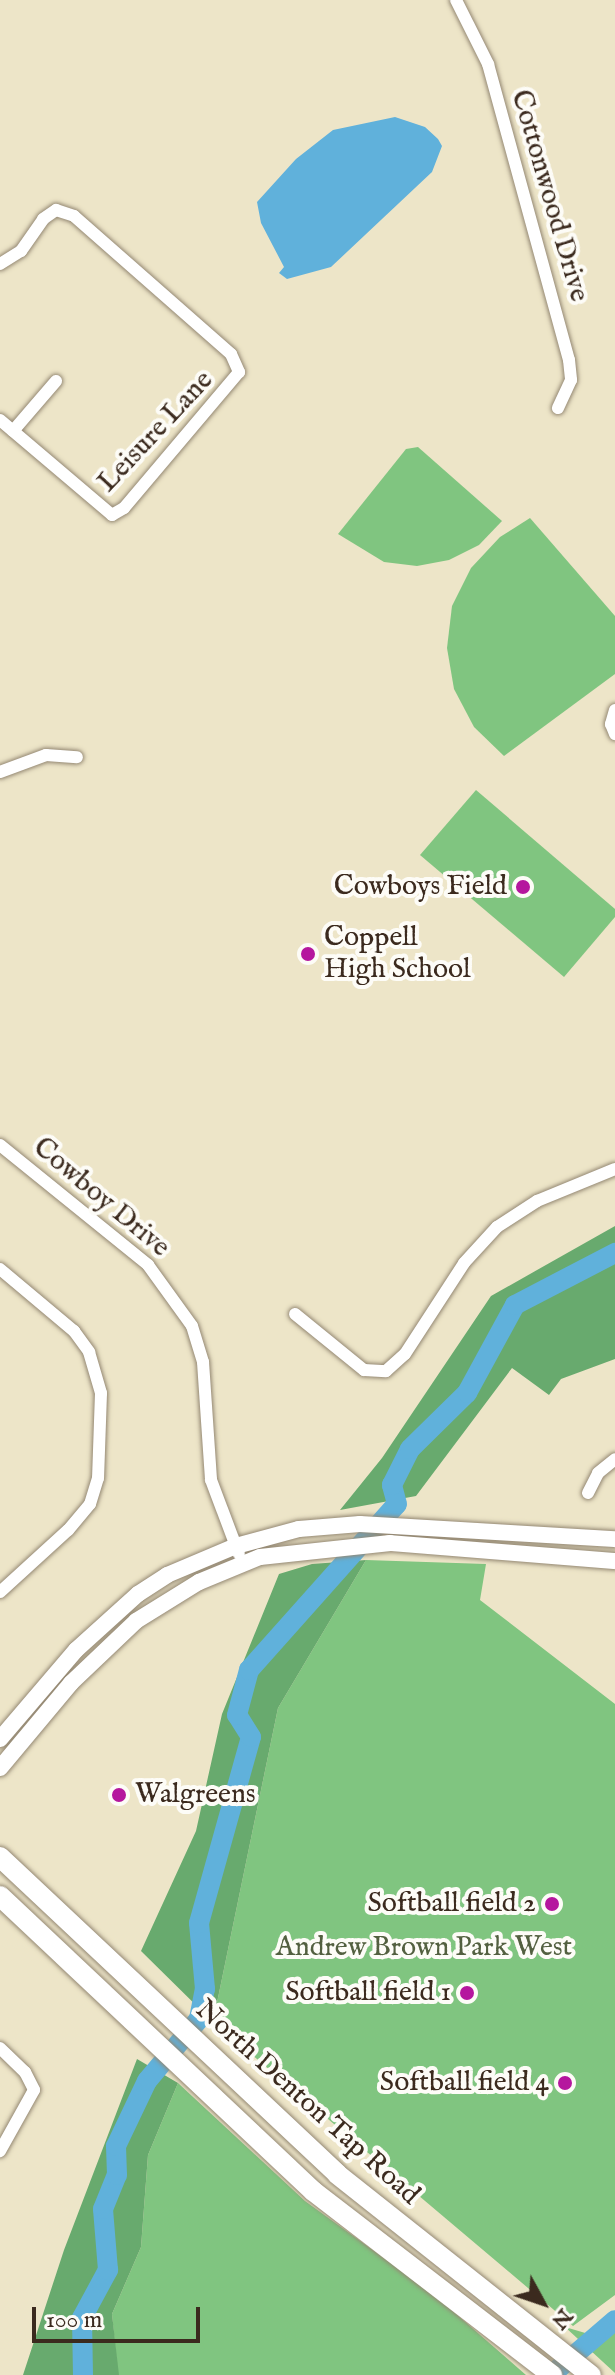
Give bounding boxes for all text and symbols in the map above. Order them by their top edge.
street label: Cottonwood Drive [503,86,595,306]
street label: Leisure Lane [91,364,221,500]
place label: Cowboys Field [334,870,507,904]
marker: Cowboys Field [514,878,532,896]
place label: Coppell High School [324,921,471,987]
marker: Coppell High School [299,945,317,963]
street label: Cowboy Drive [26,1131,176,1265]
place label: Walgreens [135,1778,256,1812]
marker: Walgreens [110,1786,128,1804]
place label: Softball field 2 [367,1887,536,1921]
marker: Softball field 2 [543,1895,561,1913]
park label: Andrew Brown Park West [276,1931,572,1965]
place label: Softball field 1 [285,1976,451,2010]
marker: Softball field 1 [458,1984,476,2002]
street label: North Denton Tap Road [188,1993,426,2213]
place label: Softball field 4 [380,2066,549,2100]
marker: Softball field 4 [556,2074,574,2092]
north arrow [503,2263,583,2343]
scale bar [36,2291,204,2341]
text: N [545,2302,578,2335]
text: 100 m [46,2305,102,2336]

